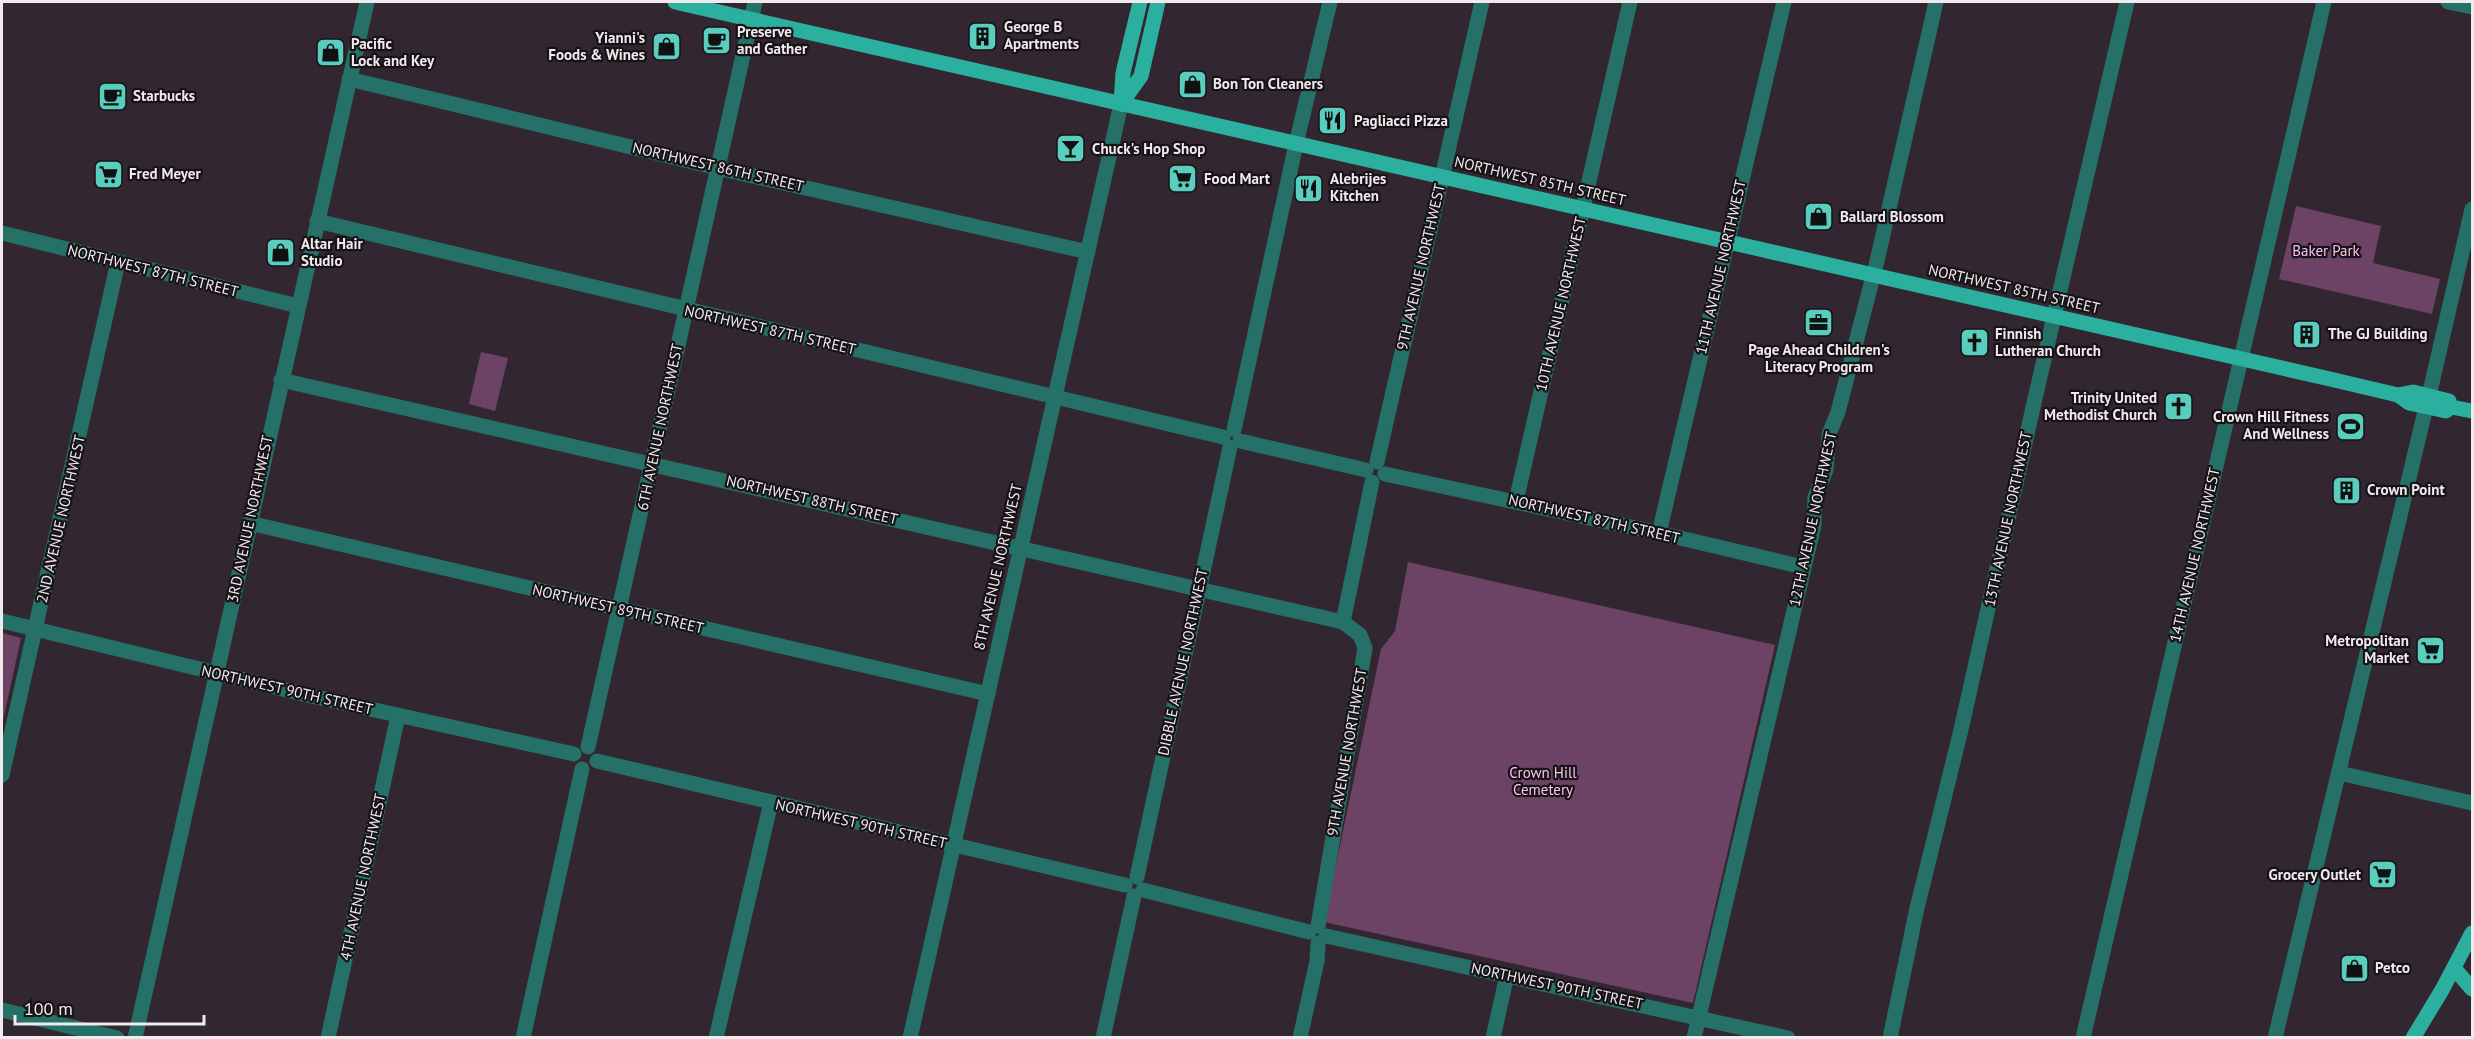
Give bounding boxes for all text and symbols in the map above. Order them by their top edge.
place label: George B Apartments [1004,17,1079,53]
building icon: George B Apartments [967,20,999,52]
place label: Preserve and Gather [737,22,808,58]
cafe icon: Preserve and Gather [700,25,732,57]
place label: Yianni's Foods & Wines [548,28,645,64]
shop icon: Yianni's Foods & Wines [650,31,682,63]
place label: Pacific Lock and Key [351,34,435,70]
shop icon: Pacific Lock and Key [314,37,346,69]
shop icon: Bon Ton Cleaners [1176,68,1208,100]
place label: Bon Ton Cleaners [1213,74,1323,93]
cafe icon: Starbucks [96,80,128,112]
place label: Starbucks [133,86,195,105]
restaurant icon: Pagliacci Pizza [1317,105,1349,137]
place label: Pagliacci Pizza [1354,111,1448,130]
bar icon: Chuck's Hop Shop [1055,133,1087,165]
street label: NORTHWEST 86TH STREET [631,138,806,196]
place label: Chuck's Hop Shop [1092,139,1205,158]
street label: NORTHWEST 85TH STREET [1453,152,1628,210]
supermarket icon: Fred Meyer [92,158,124,190]
supermarket icon: Food Mart [1167,163,1199,195]
place label: Fred Meyer [129,164,201,183]
place label: Food Mart [1204,169,1271,188]
place label: Alebrijes Kitchen [1330,169,1386,205]
restaurant icon: Alebrijes Kitchen [1293,172,1325,204]
street label: 11TH AVENUE NORTHWEST [1691,177,1750,356]
street label: 9TH AVENUE NORTHWEST [1392,181,1449,352]
shop icon: Ballard Blossom [1803,201,1835,233]
place label: Ballard Blossom [1840,207,1944,226]
street label: 10TH AVENUE NORTHWEST [1531,214,1590,393]
place label: Altar Hair Studio [301,234,363,270]
shop icon: Altar Hair Studio [264,237,296,269]
street label: NORTHWEST 87TH STREET [66,240,241,301]
park label: Baker Park [2292,241,2361,260]
street label: NORTHWEST 85TH STREET [1927,260,2102,318]
street label: NORTHWEST 87TH STREET [683,301,858,359]
office icon: Page Ahead Children's Literacy Program [1803,307,1835,339]
building icon: The GJ Building [2291,318,2323,350]
place label: Finnish Lutheran Church [1995,324,2101,360]
place label: The GJ Building [2328,324,2428,343]
church icon: Finnish Lutheran Church [1958,327,1990,359]
place label: Page Ahead Children's Literacy Program [1748,340,1890,376]
street label: 6TH AVENUE NORTHWEST [633,341,687,512]
place label: Trinity United Methodist Church [2044,388,2157,424]
church icon: Trinity United Methodist Church [2162,391,2194,423]
place label: Crown Hill Fitness And Wellness [2213,407,2329,443]
sports icon: Crown Hill Fitness And Wellness [2334,410,2366,442]
street label: 12TH AVENUE NORTHWEST [1785,429,1840,608]
street label: 13TH AVENUE NORTHWEST [1980,429,2035,608]
street label: 2ND AVENUE NORTHWEST [32,432,89,605]
street label: 3RD AVENUE NORTHWEST [222,433,277,604]
street label: 14TH AVENUE NORTHWEST [2165,465,2224,644]
street label: NORTHWEST 88TH STREET [725,471,900,529]
building icon: Crown Point [2330,474,2362,506]
place label: Crown Point [2367,480,2445,499]
street label: 8TH AVENUE NORTHWEST [969,481,1026,652]
street label: NORTHWEST 87TH STREET [1507,490,1682,548]
street label: DIBBLE AVENUE NORTHWEST [1153,566,1212,757]
street label: NORTHWEST 89TH STREET [531,580,706,638]
place label: Metropolitan Market [2325,631,2410,667]
supermarket icon: Metropolitan Market [2414,634,2446,666]
street label: NORTHWEST 90TH STREET [200,661,375,719]
street label: 9TH AVENUE NORTHWEST [1322,666,1371,837]
park label: Crown Hill Cemetery [1509,763,1577,799]
street label: 4TH AVENUE NORTHWEST [336,791,390,962]
street label: NORTHWEST 90TH STREET [774,795,949,853]
supermarket icon: Grocery Outlet [2366,859,2398,891]
place label: Grocery Outlet [2269,865,2362,884]
shop icon: Petco [2338,952,2370,984]
street label: NORTHWEST 90TH STREET [1469,958,1645,1013]
place label: Petco [2375,958,2410,977]
scale bar [15,988,204,1026]
text: 100 m [24,997,73,1020]

